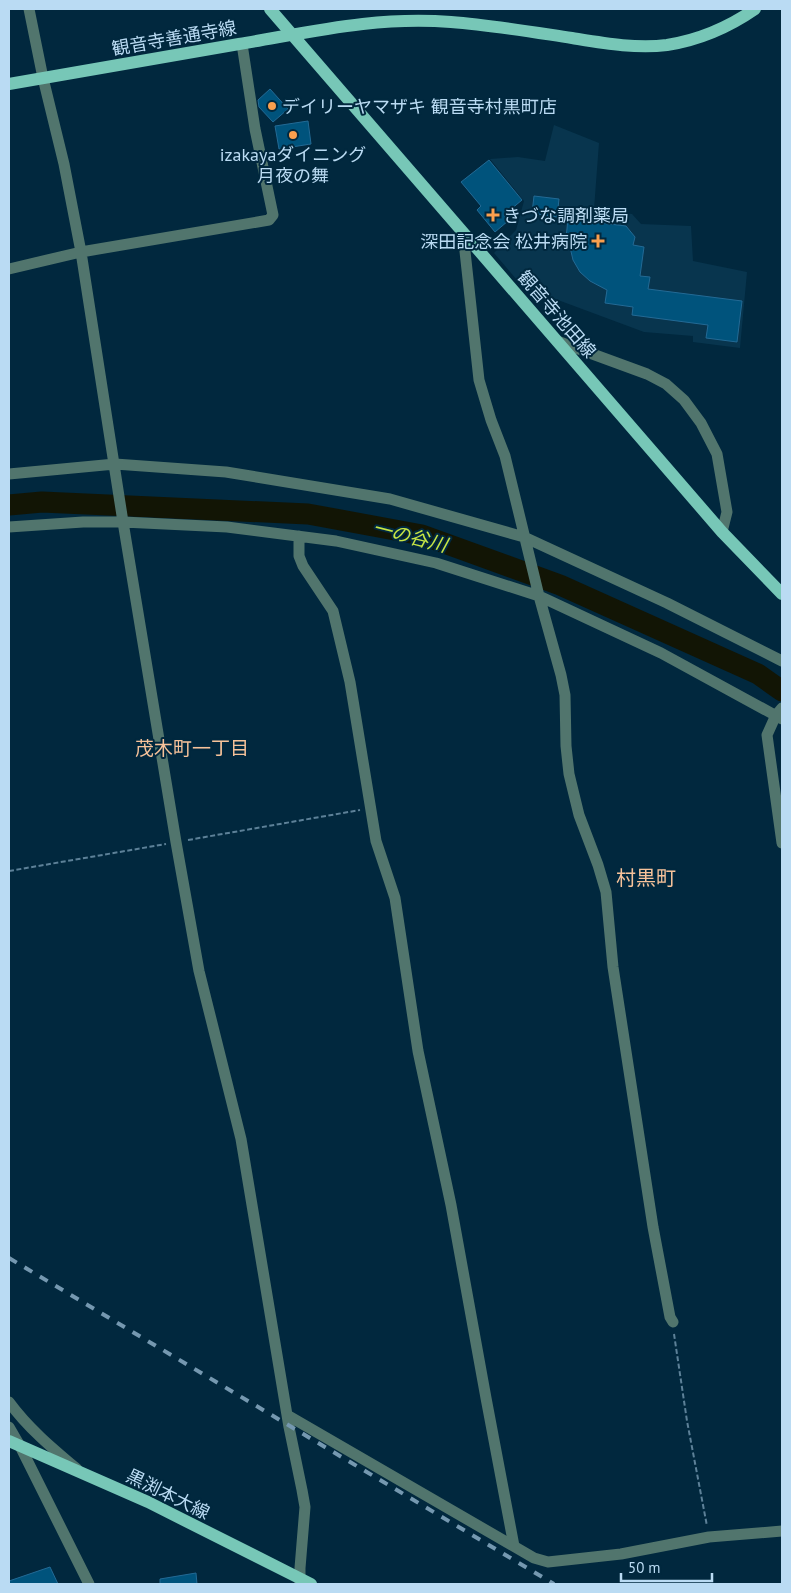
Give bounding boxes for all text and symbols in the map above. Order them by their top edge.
street label: 観音寺善通寺線 [110,16,238,60]
place label: デイリーヤマザキ 観音寺村黒町店 [282,95,557,118]
marker: デイリーヤマザキ 観音寺村黒町店 [266,100,278,112]
marker: izakayaダイニング 月夜の舞 [287,129,299,141]
place label: izakayaダイニング 月夜の舞 [220,143,366,187]
place label: きづな調剤薬局 [503,204,629,227]
marker: きづな調剤薬局 [487,209,499,221]
place label: 深田記念会 松井病院 [420,230,587,253]
marker: 深田記念会 松井病院 [591,234,605,248]
street label: 観音寺池田線 [513,266,601,362]
water label: 一の谷川 [370,515,452,557]
district label: 茂木町一丁目 [135,736,249,760]
district label: 村黒町 [616,865,676,891]
street label: 黒渕本大線 [123,1464,213,1524]
scale bar [621,1550,712,1582]
text: 50 m [628,1558,661,1577]

